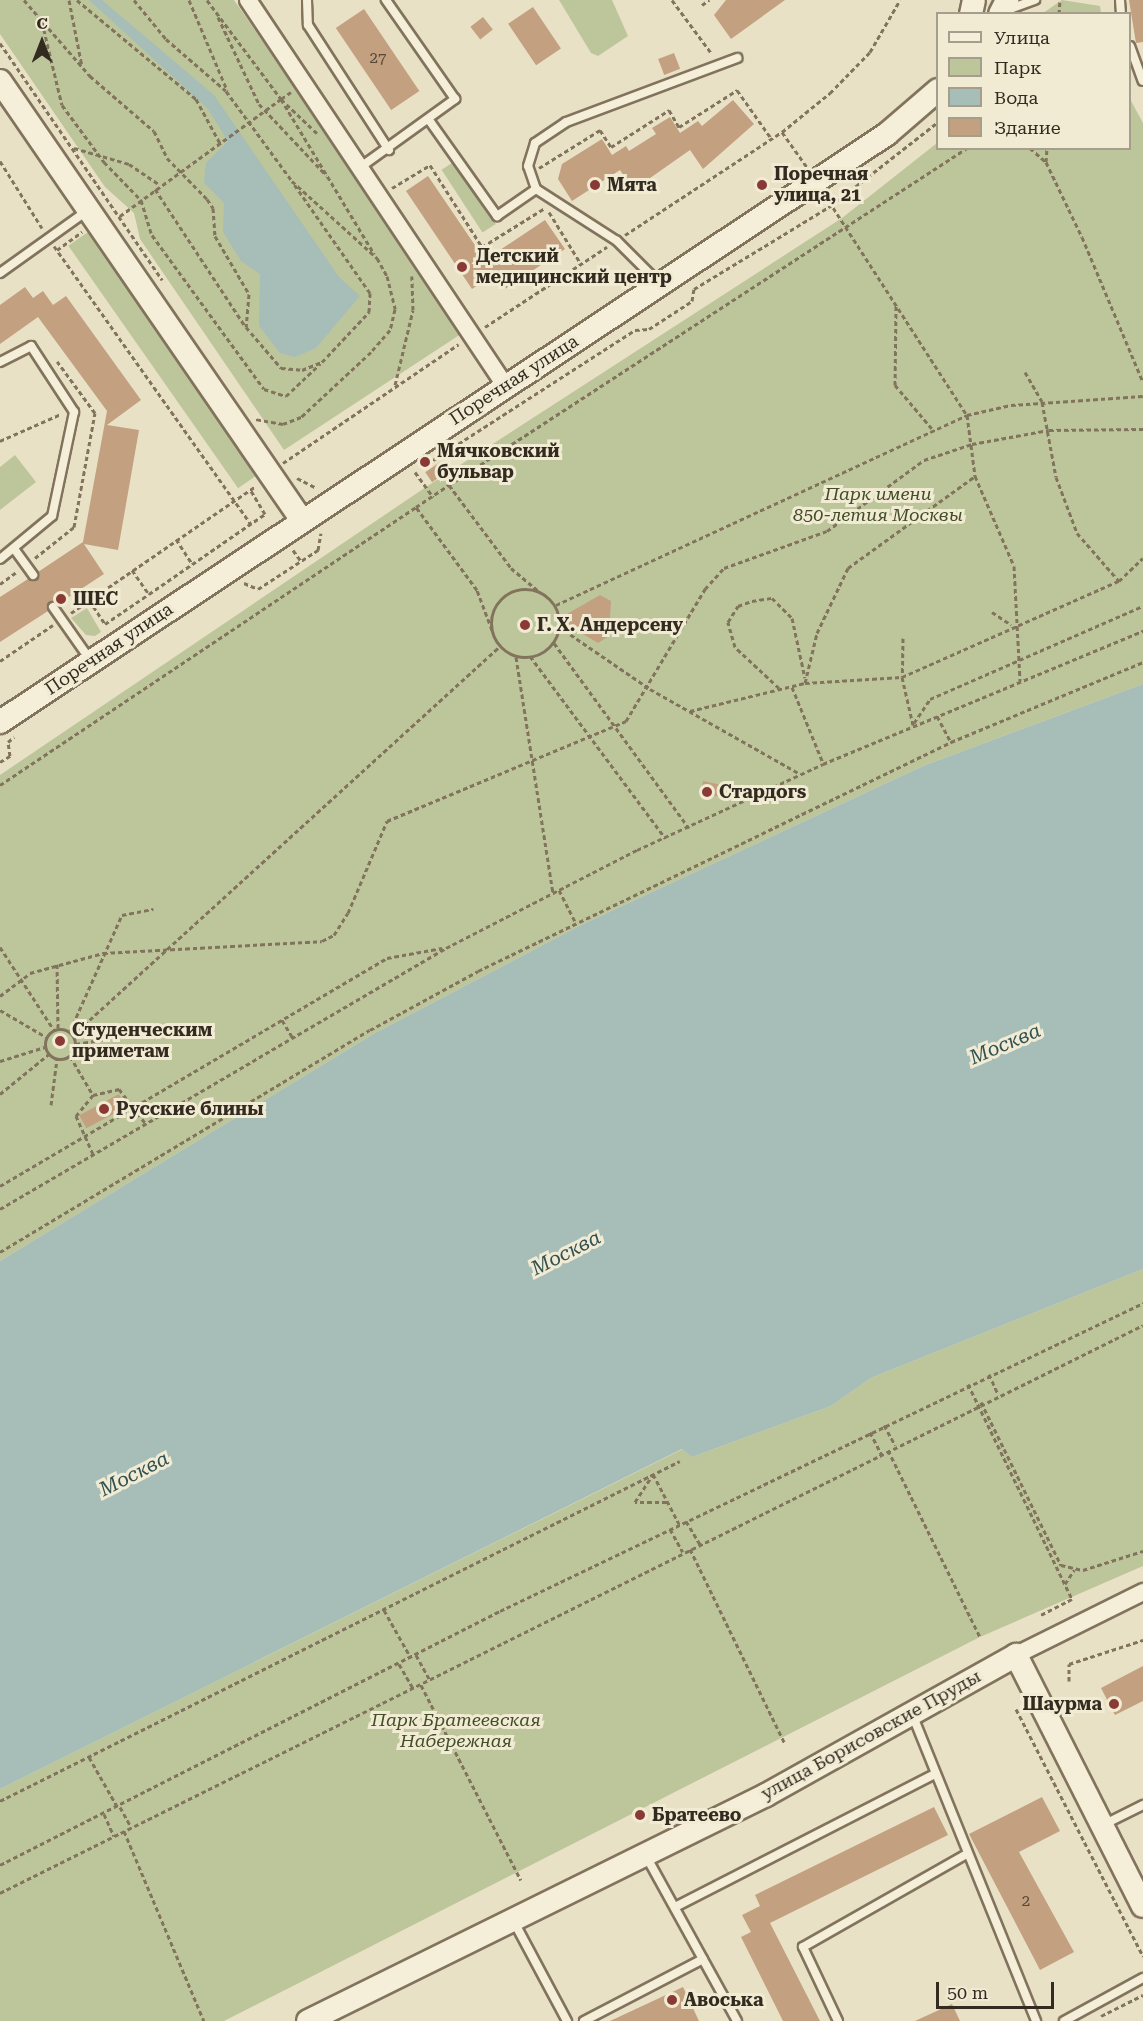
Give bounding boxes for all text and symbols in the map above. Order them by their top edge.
north arrow [12,12,72,72]
legend [936,12,1131,150]
text: С [36,14,48,33]
text: Улица [994,27,1050,48]
house number: 27 [370,50,386,68]
text: Парк [994,57,1042,78]
text: Вода [994,87,1038,108]
text: Здание [994,117,1061,138]
place label: Поречная улица, 21 [774,164,868,207]
place label: Мята [607,174,657,196]
marker: Мята [588,178,602,192]
marker: Поречная улица, 21 [755,178,769,192]
place label: Детский медицинский центр [476,246,672,288]
marker: Детский медицинский центр [453,258,471,276]
street label: Поречная улица [445,330,583,430]
place label: Мячковский бульвар [437,441,560,484]
marker: Мячковский бульвар [418,455,432,469]
park label: Парк имени 850-летия Москвы [793,484,963,526]
place label: ШЕС [73,588,118,610]
marker: ШЕС [54,592,68,606]
street label: Поречная улица [41,598,177,700]
place label: Г. Х. Андерсену [537,614,683,636]
marker: Г. Х. Андерсену [518,618,532,632]
place label: Стардогs [719,781,806,803]
marker: Стардогs [700,785,714,799]
water label: Москва [966,1018,1044,1070]
place label: Студенческим приметам [72,1020,212,1062]
marker: Студенческим приметам [53,1034,67,1048]
place label: Русские блины [116,1098,263,1120]
marker: Русские блины [97,1102,111,1116]
water label: Москва [527,1225,605,1281]
water label: Москва [95,1446,173,1502]
street label: улица Борисовские Пруды [757,1665,985,1805]
place label: Шаурма [1022,1693,1102,1715]
marker: Шаурма [1107,1697,1121,1711]
park label: Парк Братеевская Набережная [371,1710,541,1752]
place label: Братеево [652,1804,741,1826]
marker: Братеево [633,1808,647,1822]
house number: 2 [1022,1893,1030,1911]
scale bar [939,1970,1058,2008]
text: 50 m [947,1982,988,2003]
place label: Авоська [684,1989,764,2011]
marker: Авоська [665,1993,679,2007]

